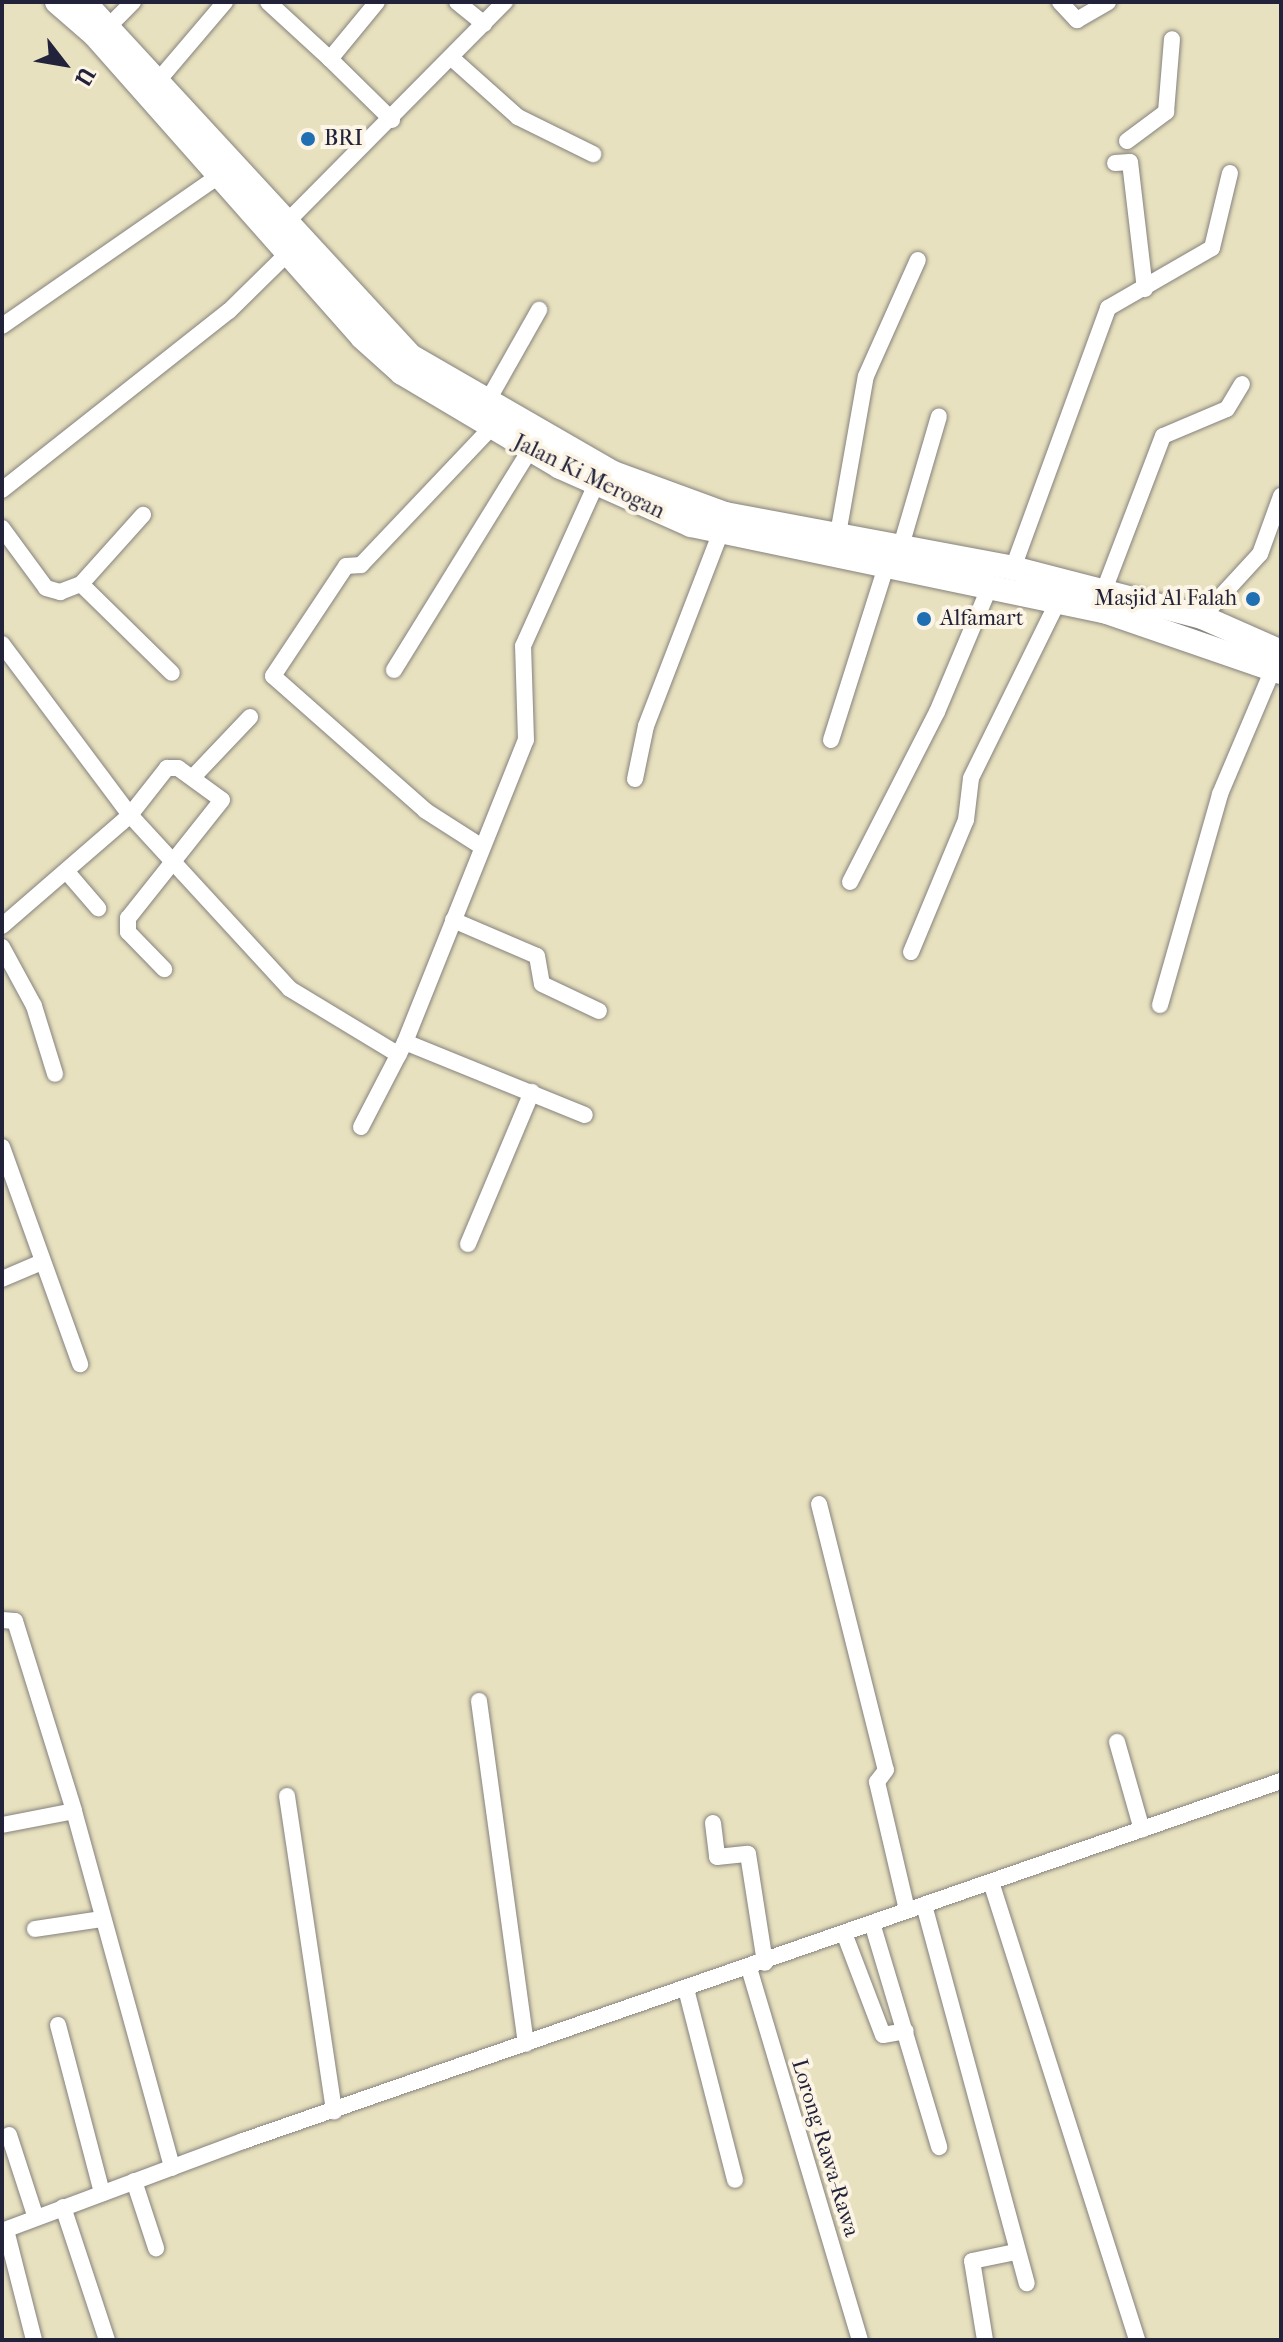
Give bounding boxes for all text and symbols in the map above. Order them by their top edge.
north arrow [24,24,104,104]
text: U [69,62,100,90]
place label: BRI [324,126,363,152]
marker: BRI [299,130,317,148]
street label: Jalan Ki Merogan [509,429,669,525]
place label: Masjid Al Falah [1094,586,1237,612]
marker: Masjid Al Falah [1244,590,1262,608]
place label: Alfamart [940,606,1024,632]
marker: Alfamart [915,610,933,628]
street label: Lorong Rawa-Rawa [785,2056,865,2240]

